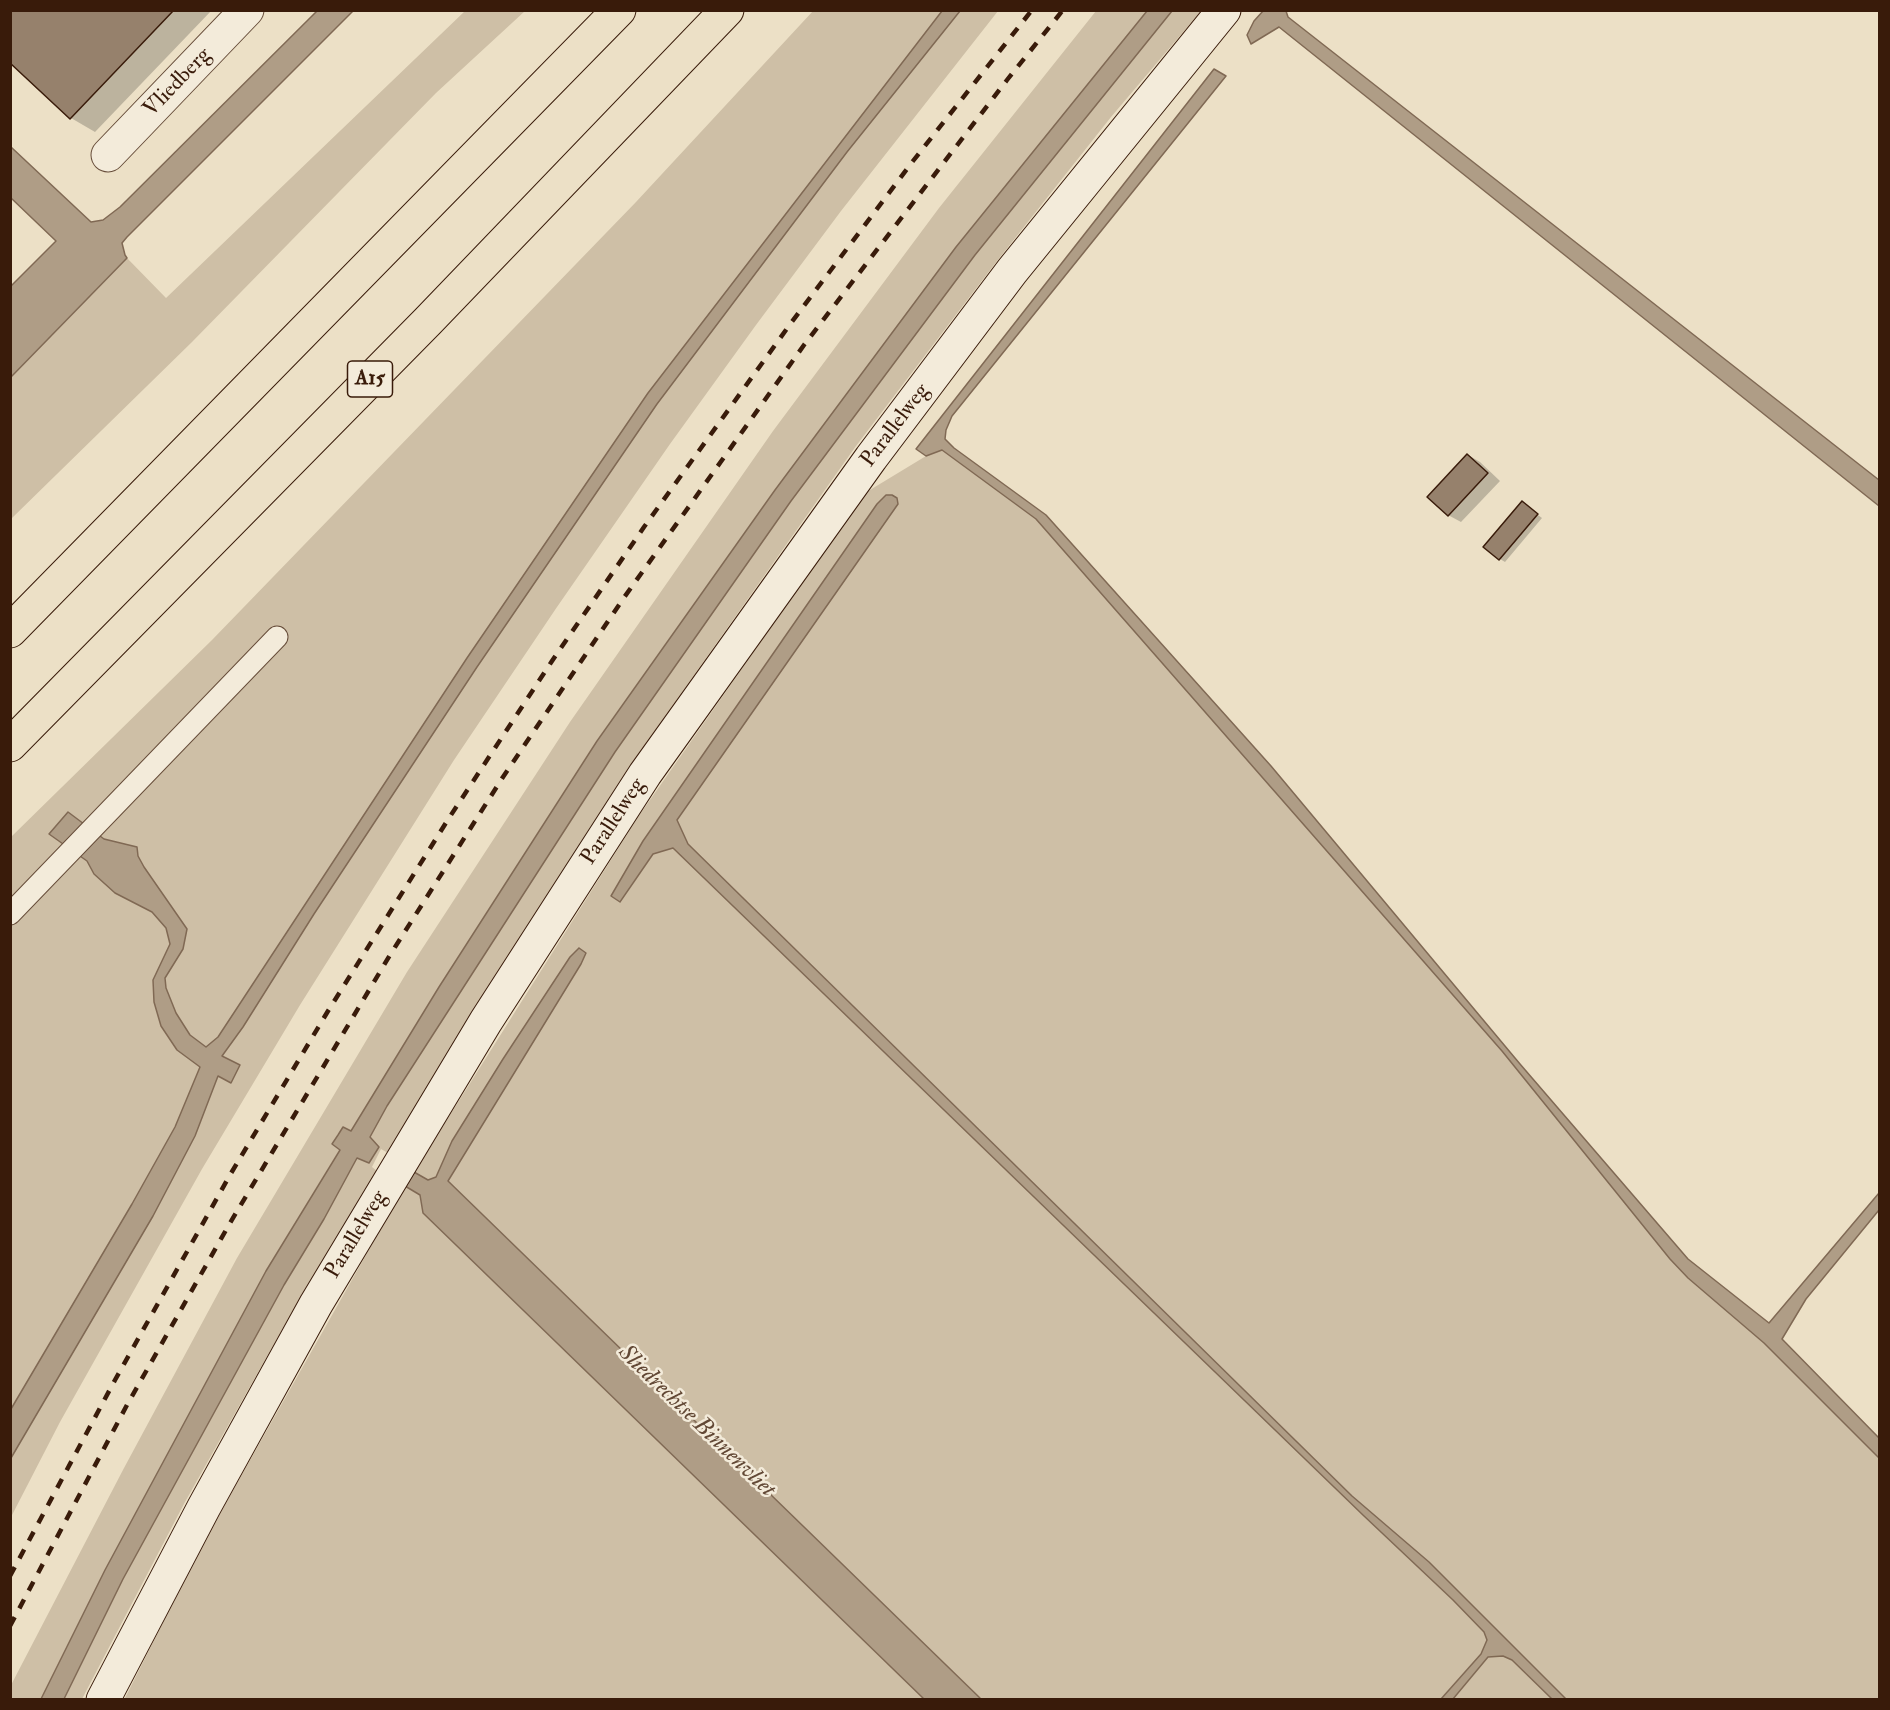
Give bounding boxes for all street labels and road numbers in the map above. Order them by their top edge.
street label: Vliedberg [139,43,217,123]
road number: A15 [348,361,392,397]
street label: Parallelweg [856,379,936,473]
street label: Parallelweg [576,774,652,870]
street label: Parallelweg [320,1186,394,1284]

